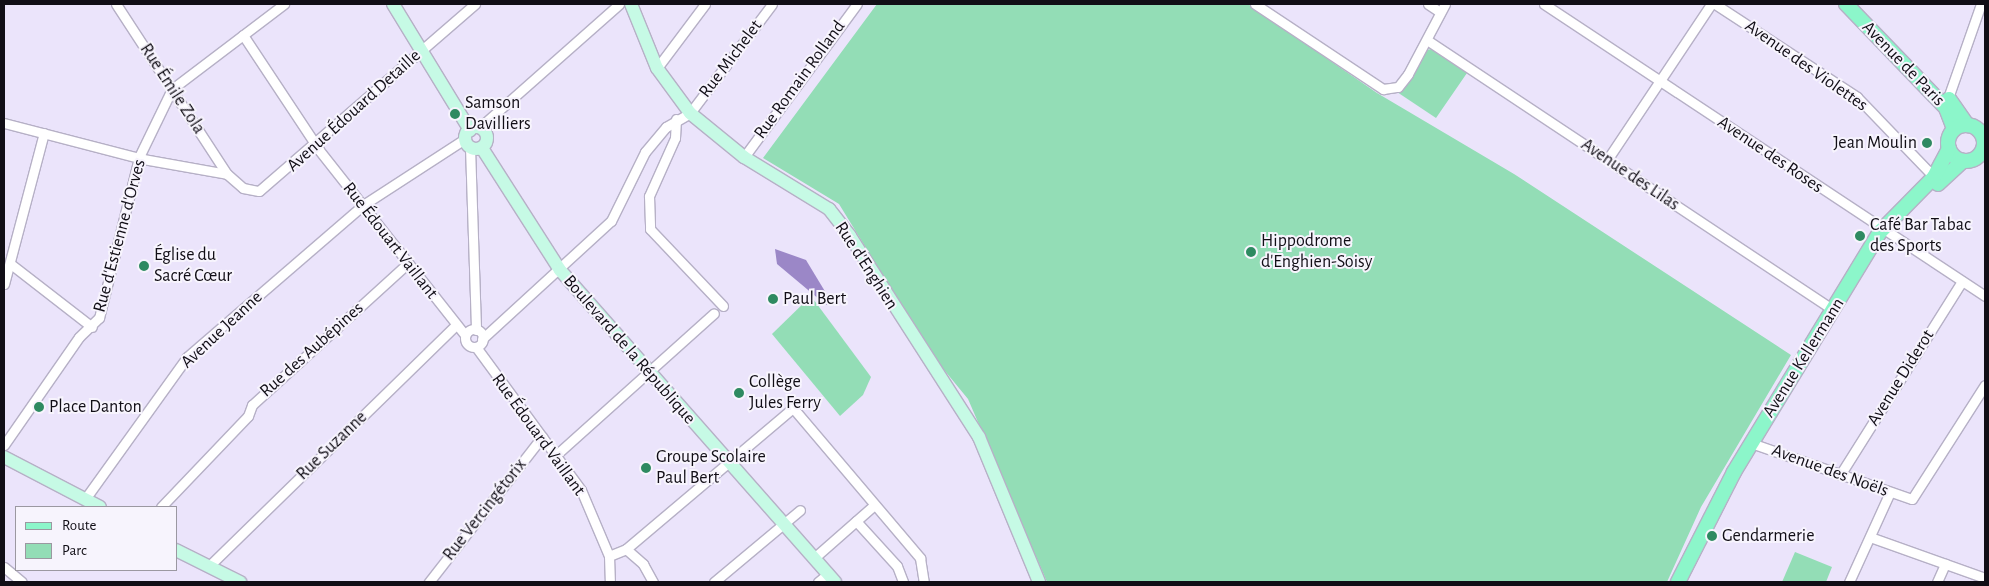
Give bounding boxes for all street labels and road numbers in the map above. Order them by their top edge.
street label: Rue Michelet [695,16,767,102]
street label: Avenue des Violettes [1740,16,1872,116]
street label: Rue Romain Rolland [750,17,850,143]
street label: Avenue de Paris [1857,17,1949,111]
street label: Rue Émile Zola [135,40,209,138]
street label: Avenue Édouard Detaille [283,45,425,177]
street label: Avenue des Roses [1713,112,1827,198]
street label: Avenue des Lilas [1577,134,1683,216]
street label: Rue d'Estienne d'Orves [89,157,151,315]
street label: Rue Édouart Vaillant [338,178,442,304]
street label: Rue d'Enghien [830,218,902,314]
street label: Boulevard de la République [558,271,700,429]
street label: Avenue Jeanne [177,287,267,373]
street label: Avenue Kellermann [1759,294,1849,422]
street label: Rue des Aubépines [256,298,368,402]
street label: Avenue Diderot [1863,326,1939,430]
street label: Rue Édouard Vaillant [486,370,590,500]
street label: Rue Suzanne [292,407,372,485]
street label: Avenue des Noëls [1769,440,1891,502]
street label: Rue Vercingétorix [439,455,531,565]

